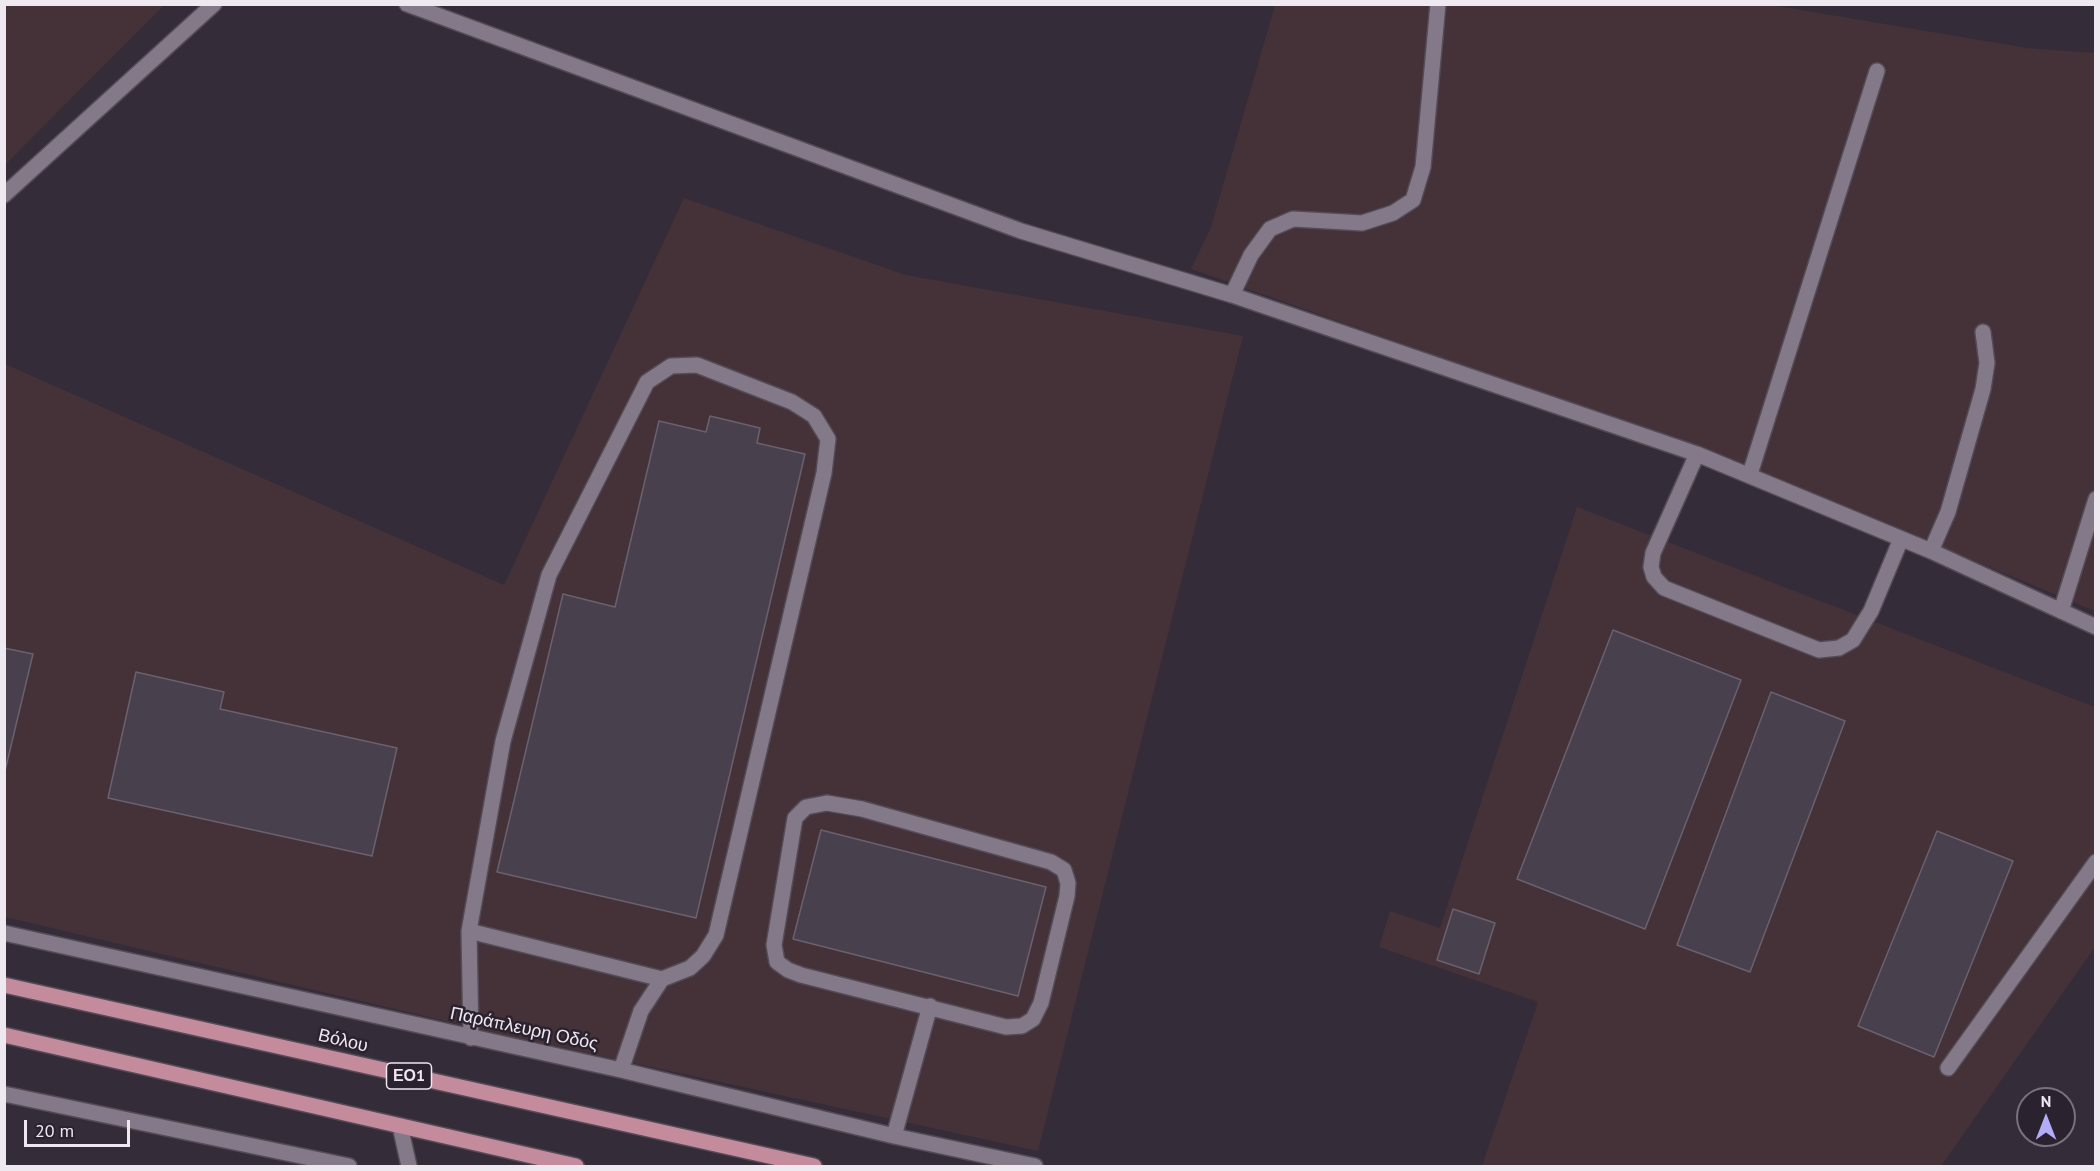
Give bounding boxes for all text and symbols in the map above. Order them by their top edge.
street label: Παράπλευρη Οδός [448,1003,600,1055]
street label: Βόλου [316,1025,370,1057]
road number: ΕΟ1 [386,1063,432,1089]
north arrow [2016,1087,2076,1147]
text: N [2041,1091,2051,1111]
scale bar [27,1108,134,1146]
text: 20 m [35,1119,74,1142]

